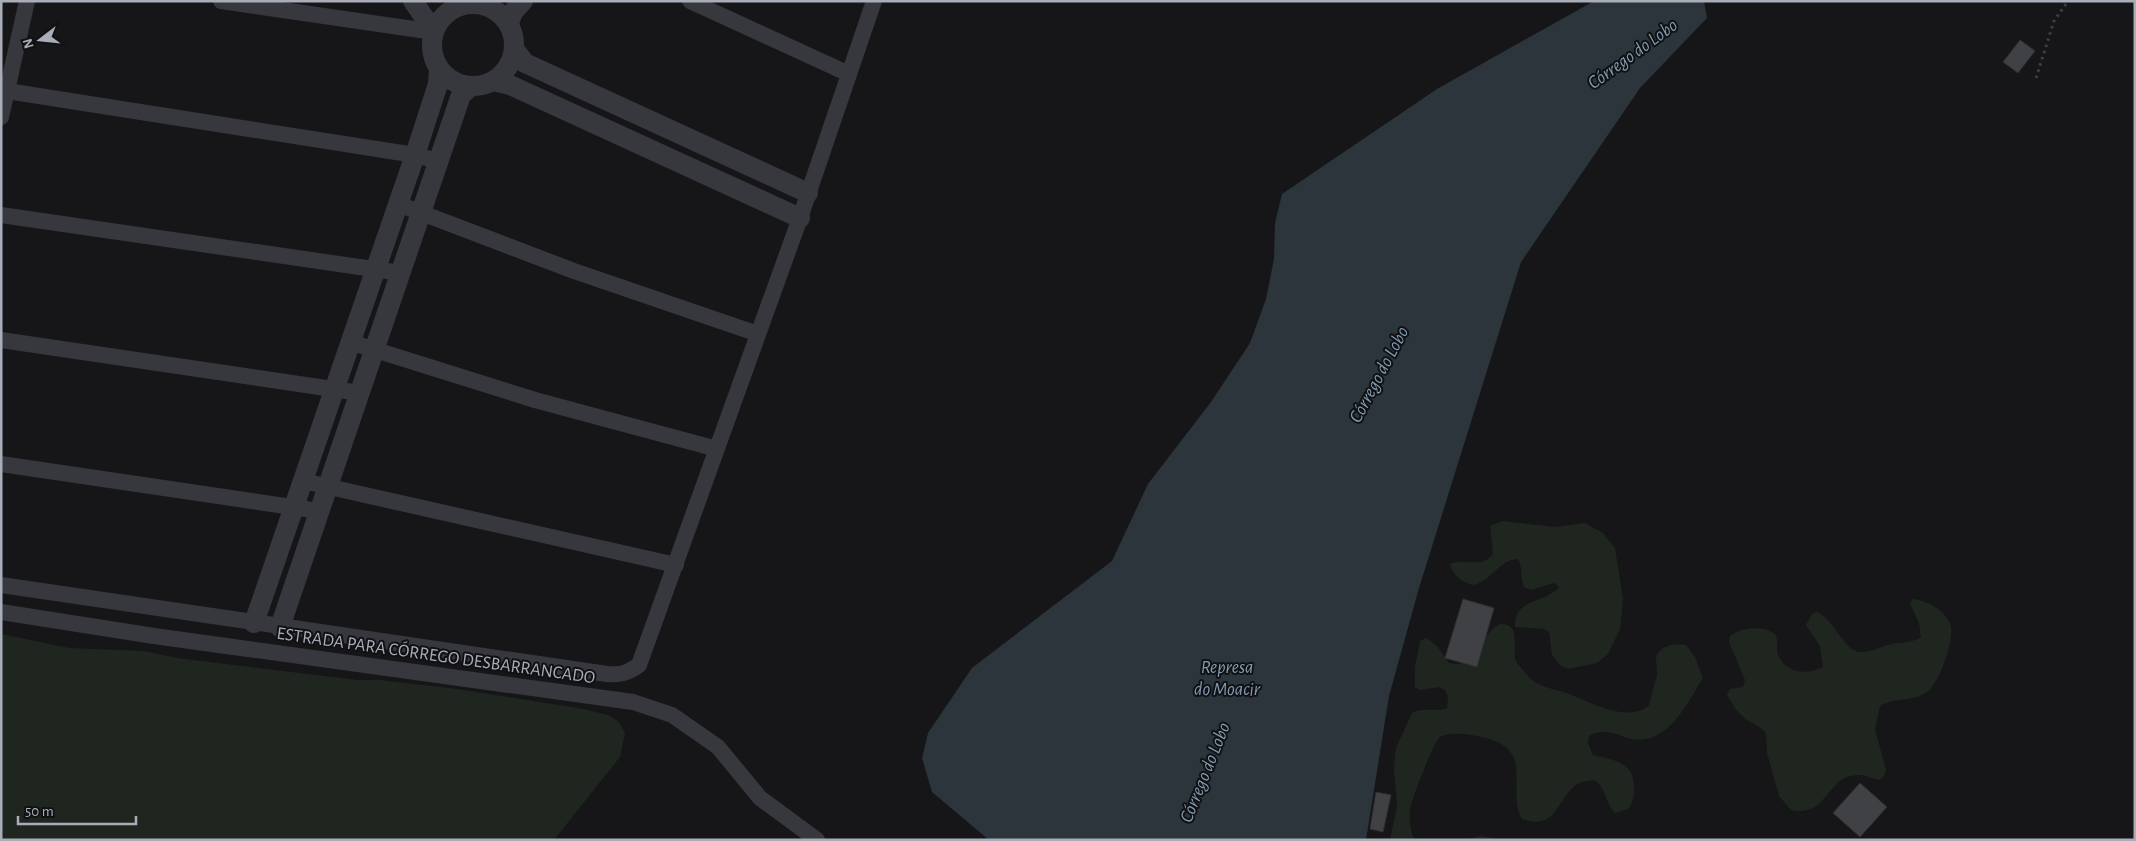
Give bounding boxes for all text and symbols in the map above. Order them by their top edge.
north arrow [15,15,65,65]
water label: Córrego do Lobo [1585,15,1681,93]
text: N [20,37,37,50]
water label: Córrego do Lobo [1346,323,1413,426]
street label: ESTRADA PARA CÓRREGO DESBARRANCADO [275,622,597,687]
water label: Represa do Moacir [1194,658,1261,699]
water label: Córrego do Lobo [1177,720,1234,825]
scale bar [18,794,135,826]
text: 50 m [25,804,54,819]

